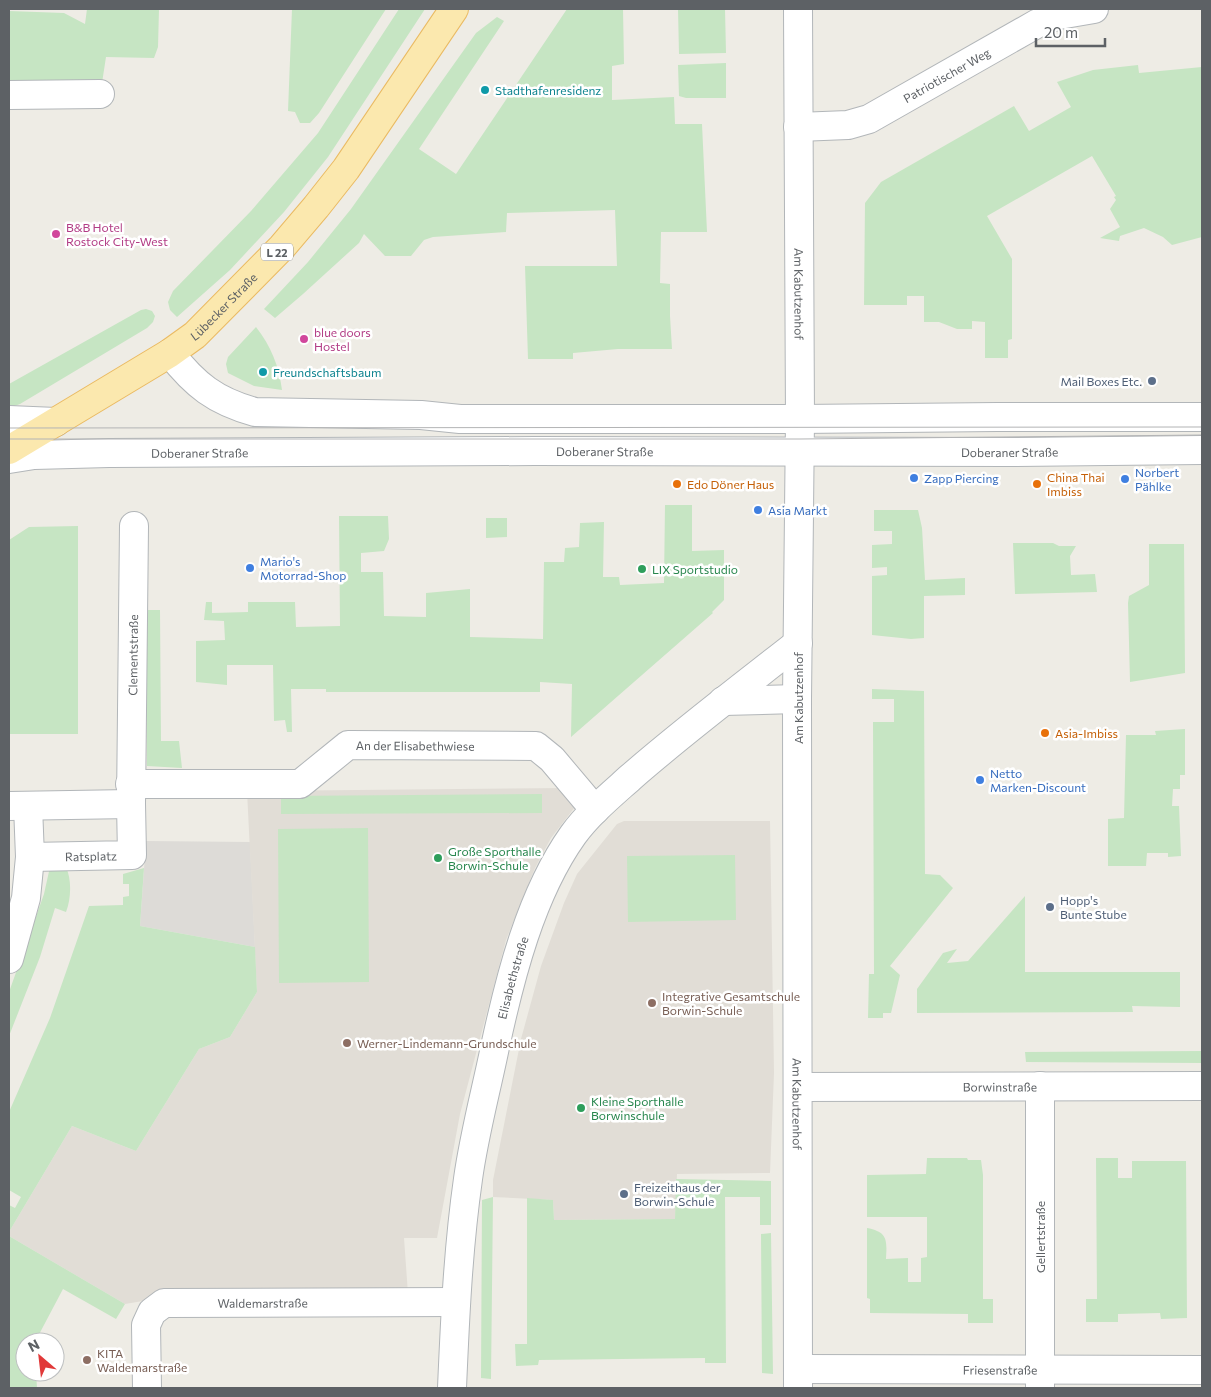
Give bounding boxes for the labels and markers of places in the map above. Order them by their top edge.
place label: Stadthafenresidenz [495,83,601,97]
marker: Stadthafenresidenz [479,84,491,96]
place label: B&B Hotel Rostock City-West [66,220,168,248]
marker: B&B Hotel Rostock City-West [50,228,62,240]
place label: blue doors Hostel [314,325,371,353]
marker: blue doors Hostel [298,333,310,345]
place label: Freundschaftsbaum [273,365,381,379]
marker: Freundschaftsbaum [257,366,269,378]
place label: Mail Boxes Etc. [1060,374,1142,388]
marker: Mail Boxes Etc. [1146,375,1158,387]
place label: Norbert Pählke [1135,465,1179,493]
place label: China Thai Imbiss [1047,470,1105,498]
place label: Zapp Piercing [924,471,999,485]
marker: Zapp Piercing [908,472,920,484]
marker: Norbert Pählke [1119,473,1131,485]
place label: Edo Döner Haus [687,477,774,491]
marker: Edo Döner Haus [671,478,683,490]
marker: China Thai Imbiss [1031,478,1043,490]
place label: Asia Markt [768,503,827,517]
marker: Asia Markt [752,504,764,516]
place label: Mario's Motorrad-Shop [260,554,346,582]
marker: Mario's Motorrad-Shop [244,562,256,574]
place label: LIX Sportstudio [652,562,738,576]
marker: LIX Sportstudio [636,563,648,575]
place label: Asia-Imbiss [1055,726,1118,740]
marker: Asia-Imbiss [1039,727,1051,739]
place label: Netto Marken-Discount [990,766,1086,794]
marker: Netto Marken-Discount [974,774,986,786]
place label: Große Sporthalle Borwin-Schule [448,844,541,872]
marker: Große Sporthalle Borwin-Schule [432,852,444,864]
place label: Hopp's Bunte Stube [1060,893,1127,921]
marker: Hopp's Bunte Stube [1044,901,1056,913]
place label: Integrative Gesamtschule Borwin-Schule [662,989,800,1017]
marker: Integrative Gesamtschule Borwin-Schule [646,997,658,1009]
place label: Werner-Lindemann-Grundschule [357,1036,537,1050]
marker: Werner-Lindemann-Grundschule [341,1037,353,1049]
place label: Kleine Sporthalle Borwinschule [591,1094,684,1122]
marker: Kleine Sporthalle Borwinschule [575,1102,587,1114]
place label: Freizeithaus der Borwin-Schule [634,1180,721,1208]
marker: Freizeithaus der Borwin-Schule [618,1188,630,1200]
place label: KITA Waldemarstraße [97,1346,187,1374]
marker: KITA Waldemarstraße [81,1354,93,1366]

